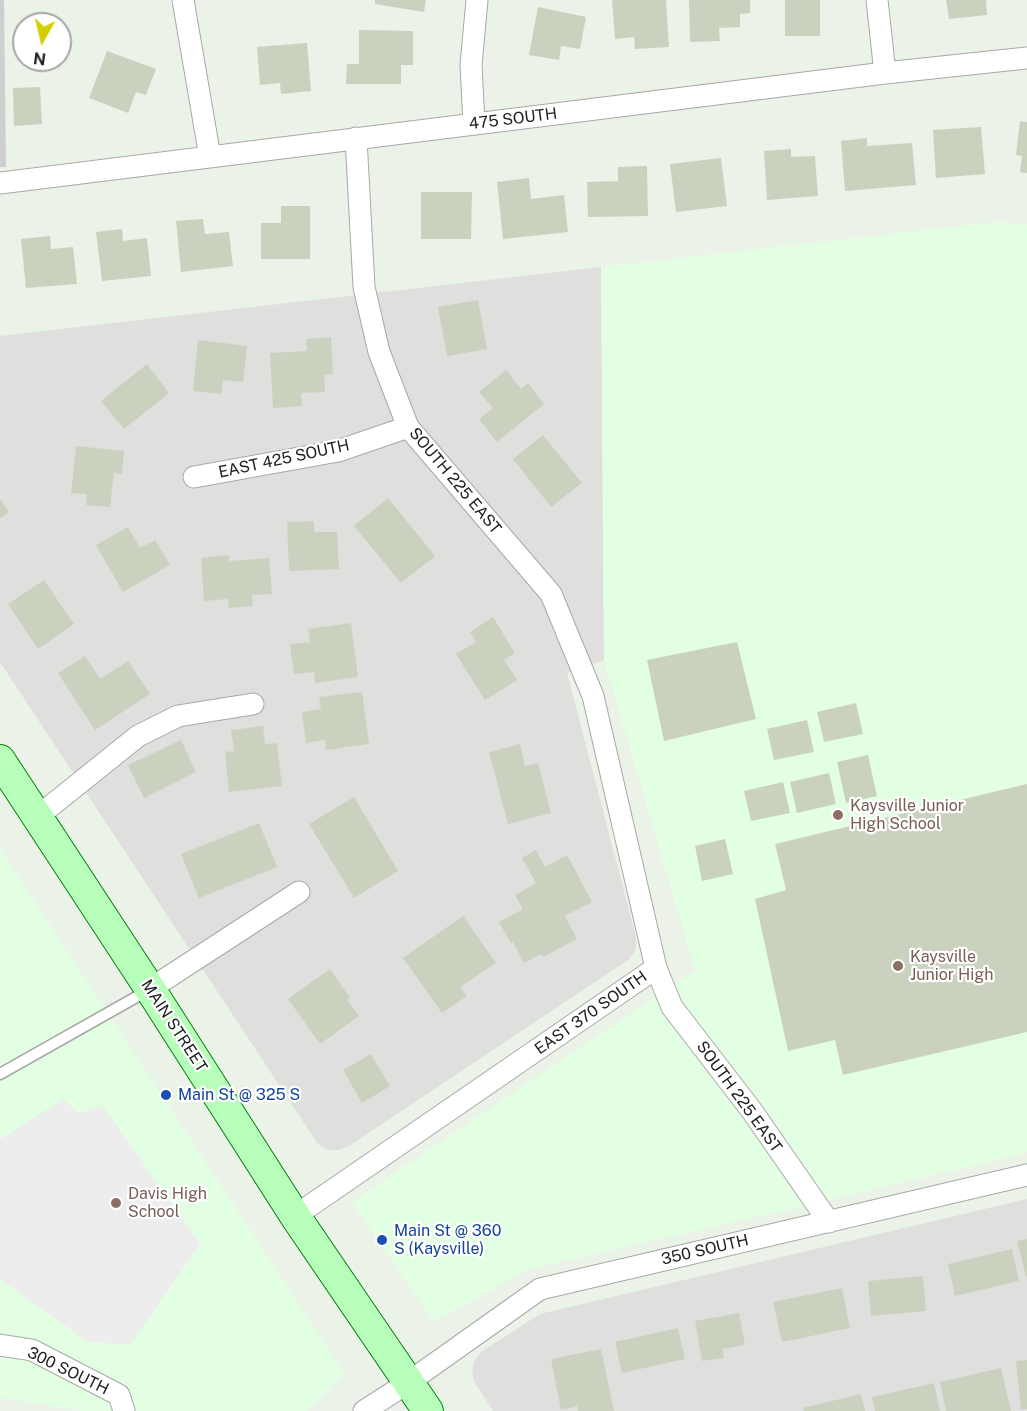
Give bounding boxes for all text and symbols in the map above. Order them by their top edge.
north arrow [12,12,72,72]
text: N [32,48,47,69]
street label: 475 SOUTH [468,104,558,134]
street label: SOUTH 225 EAST [405,424,505,538]
street label: EAST 425 SOUTH [217,436,351,482]
place label: Kaysville Junior High School [850,796,964,834]
marker: Kaysville Junior High School [831,808,845,822]
place label: Kaysville Junior High [910,947,993,985]
marker: Kaysville Junior High [891,959,905,973]
street label: EAST 370 SOUTH [531,967,651,1059]
street label: MAIN STREET [137,976,211,1076]
street label: SOUTH 225 EAST [692,1038,786,1156]
place label: Main St @ 325 S [178,1085,300,1105]
marker: Main St @ 325 S [159,1088,173,1102]
place label: Davis High School [128,1184,207,1222]
marker: Davis High School [109,1196,123,1210]
place label: Main St @ 360 S (Kaysville) [394,1221,501,1259]
street label: 350 SOUTH [659,1231,751,1269]
marker: Main St @ 360 S (Kaysville) [375,1233,389,1247]
street label: 300 SOUTH [24,1343,112,1399]

